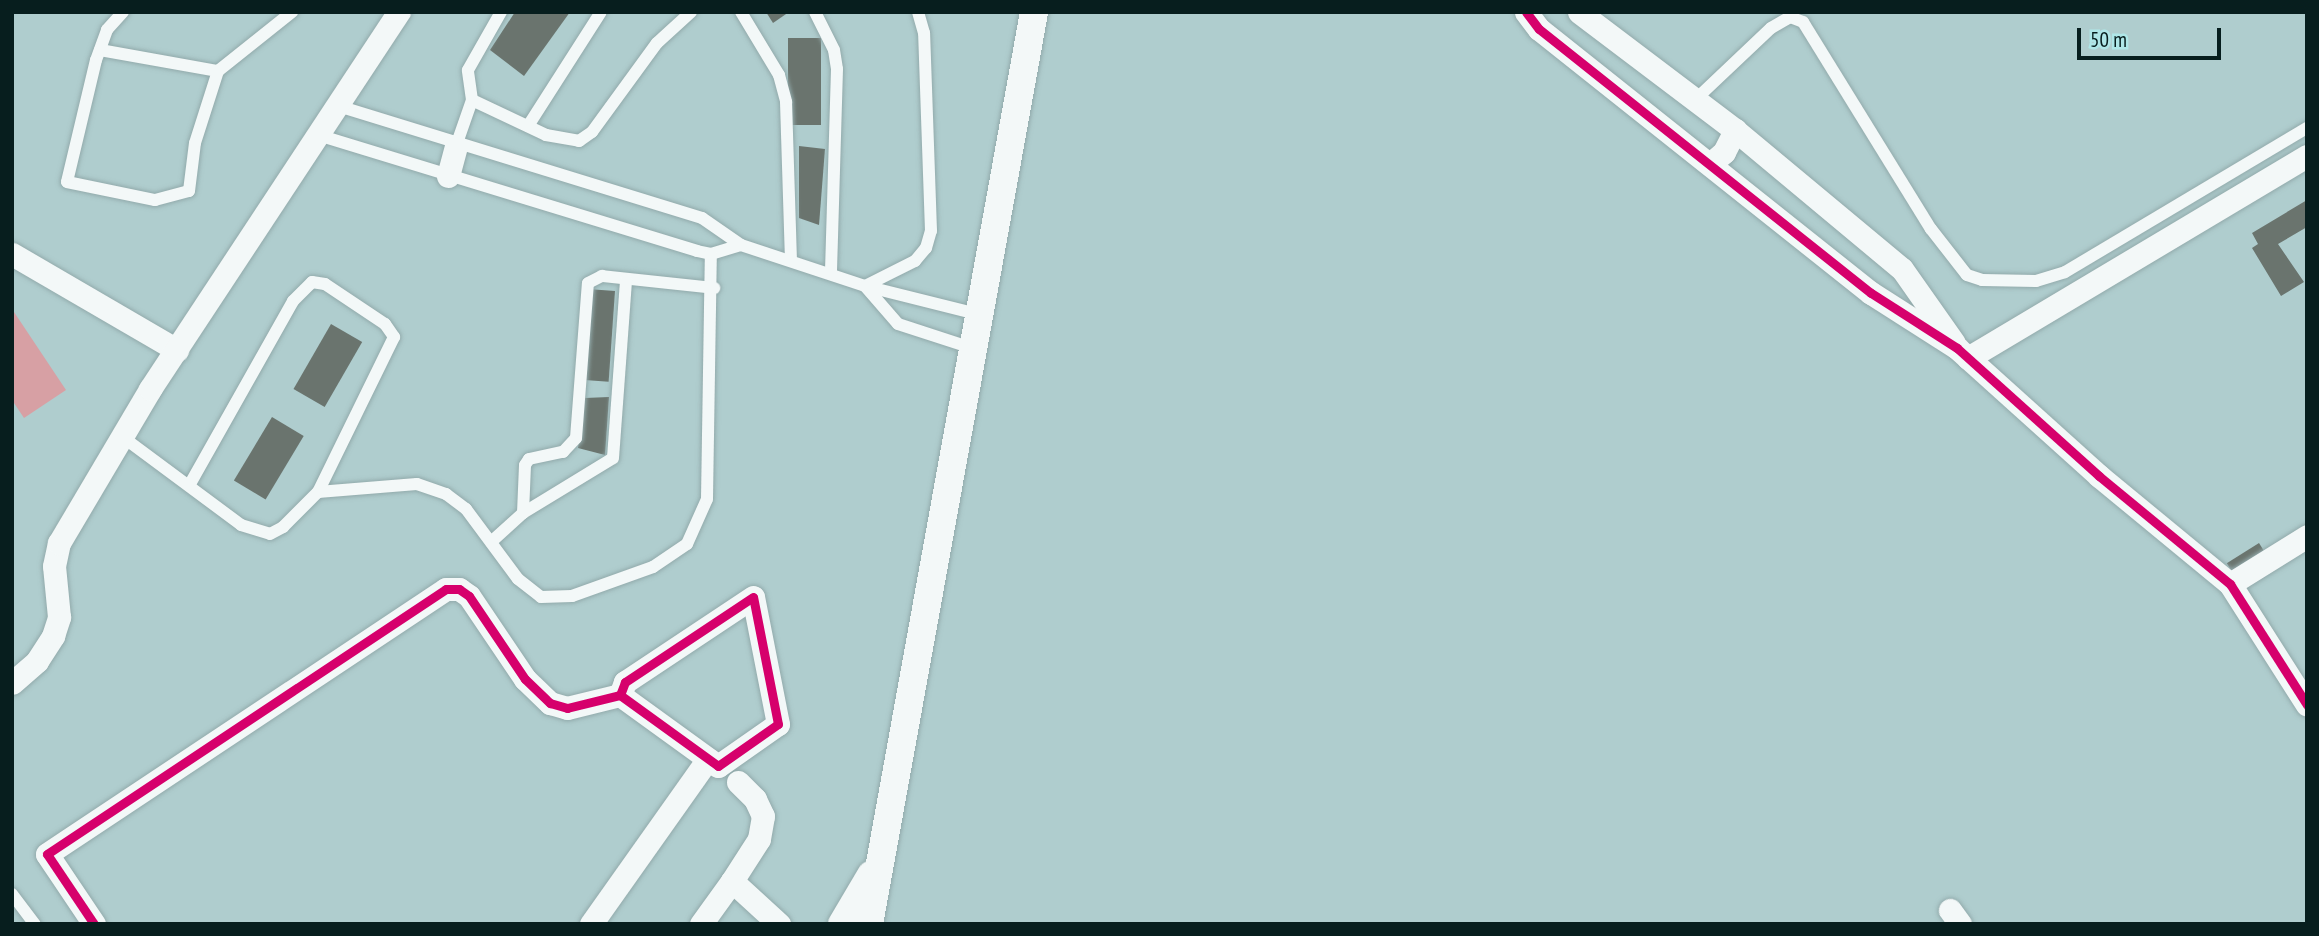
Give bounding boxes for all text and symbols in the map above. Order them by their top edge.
scale bar [2081,14,2224,58]
text: 50 m [2090,26,2127,53]

